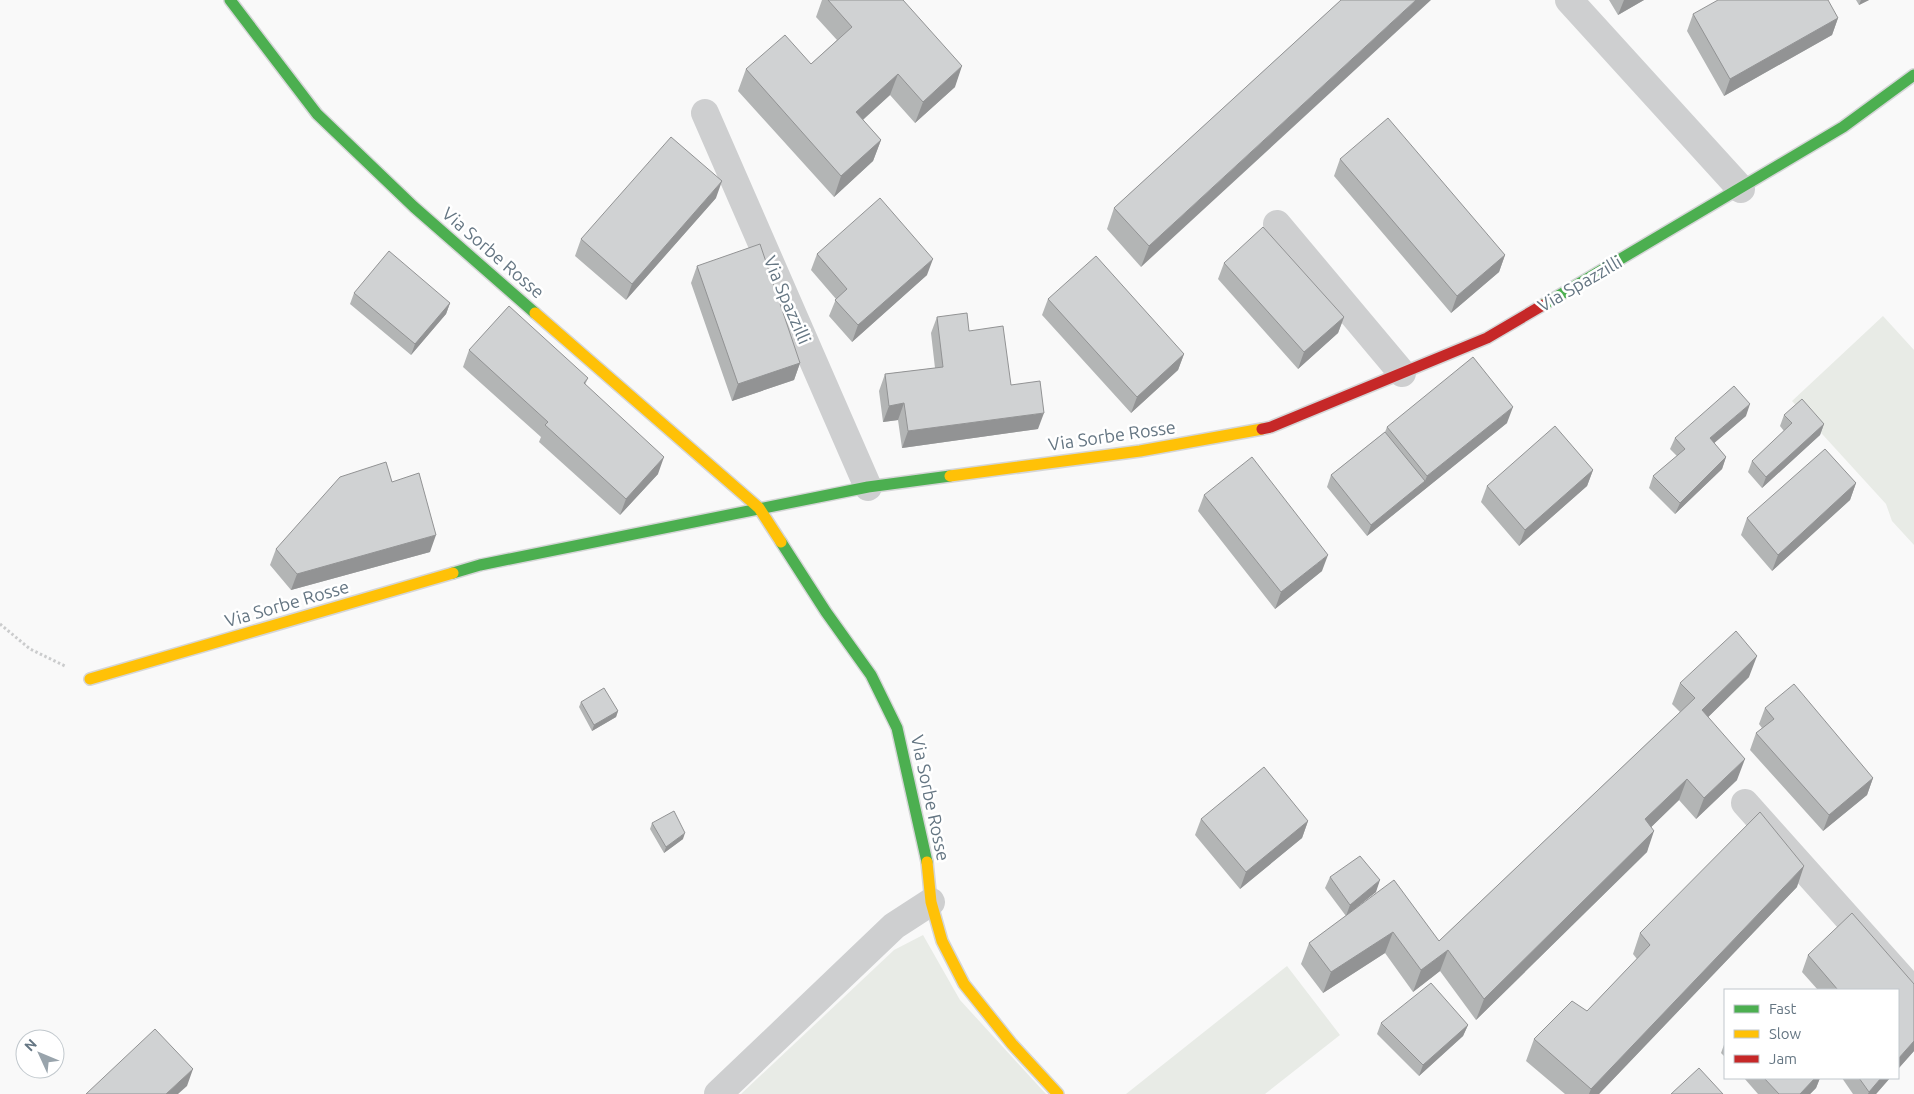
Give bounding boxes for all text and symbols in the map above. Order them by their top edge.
street label: Via Sorbe Rosse [439,203,549,302]
street label: Via Spazzilli [1534,251,1625,315]
street label: Via Spazzilli [760,253,815,347]
street label: Via Sorbe Rosse [1047,416,1177,454]
street label: Via Sorbe Rosse [222,576,351,630]
street label: Via Sorbe Rosse [908,733,954,863]
legend [1724,989,1899,1079]
text: Fast [1769,1000,1797,1017]
text: Slow [1769,1025,1802,1042]
north arrow [15,1029,65,1079]
text: N [21,1036,40,1054]
text: Jam [1769,1050,1797,1067]

